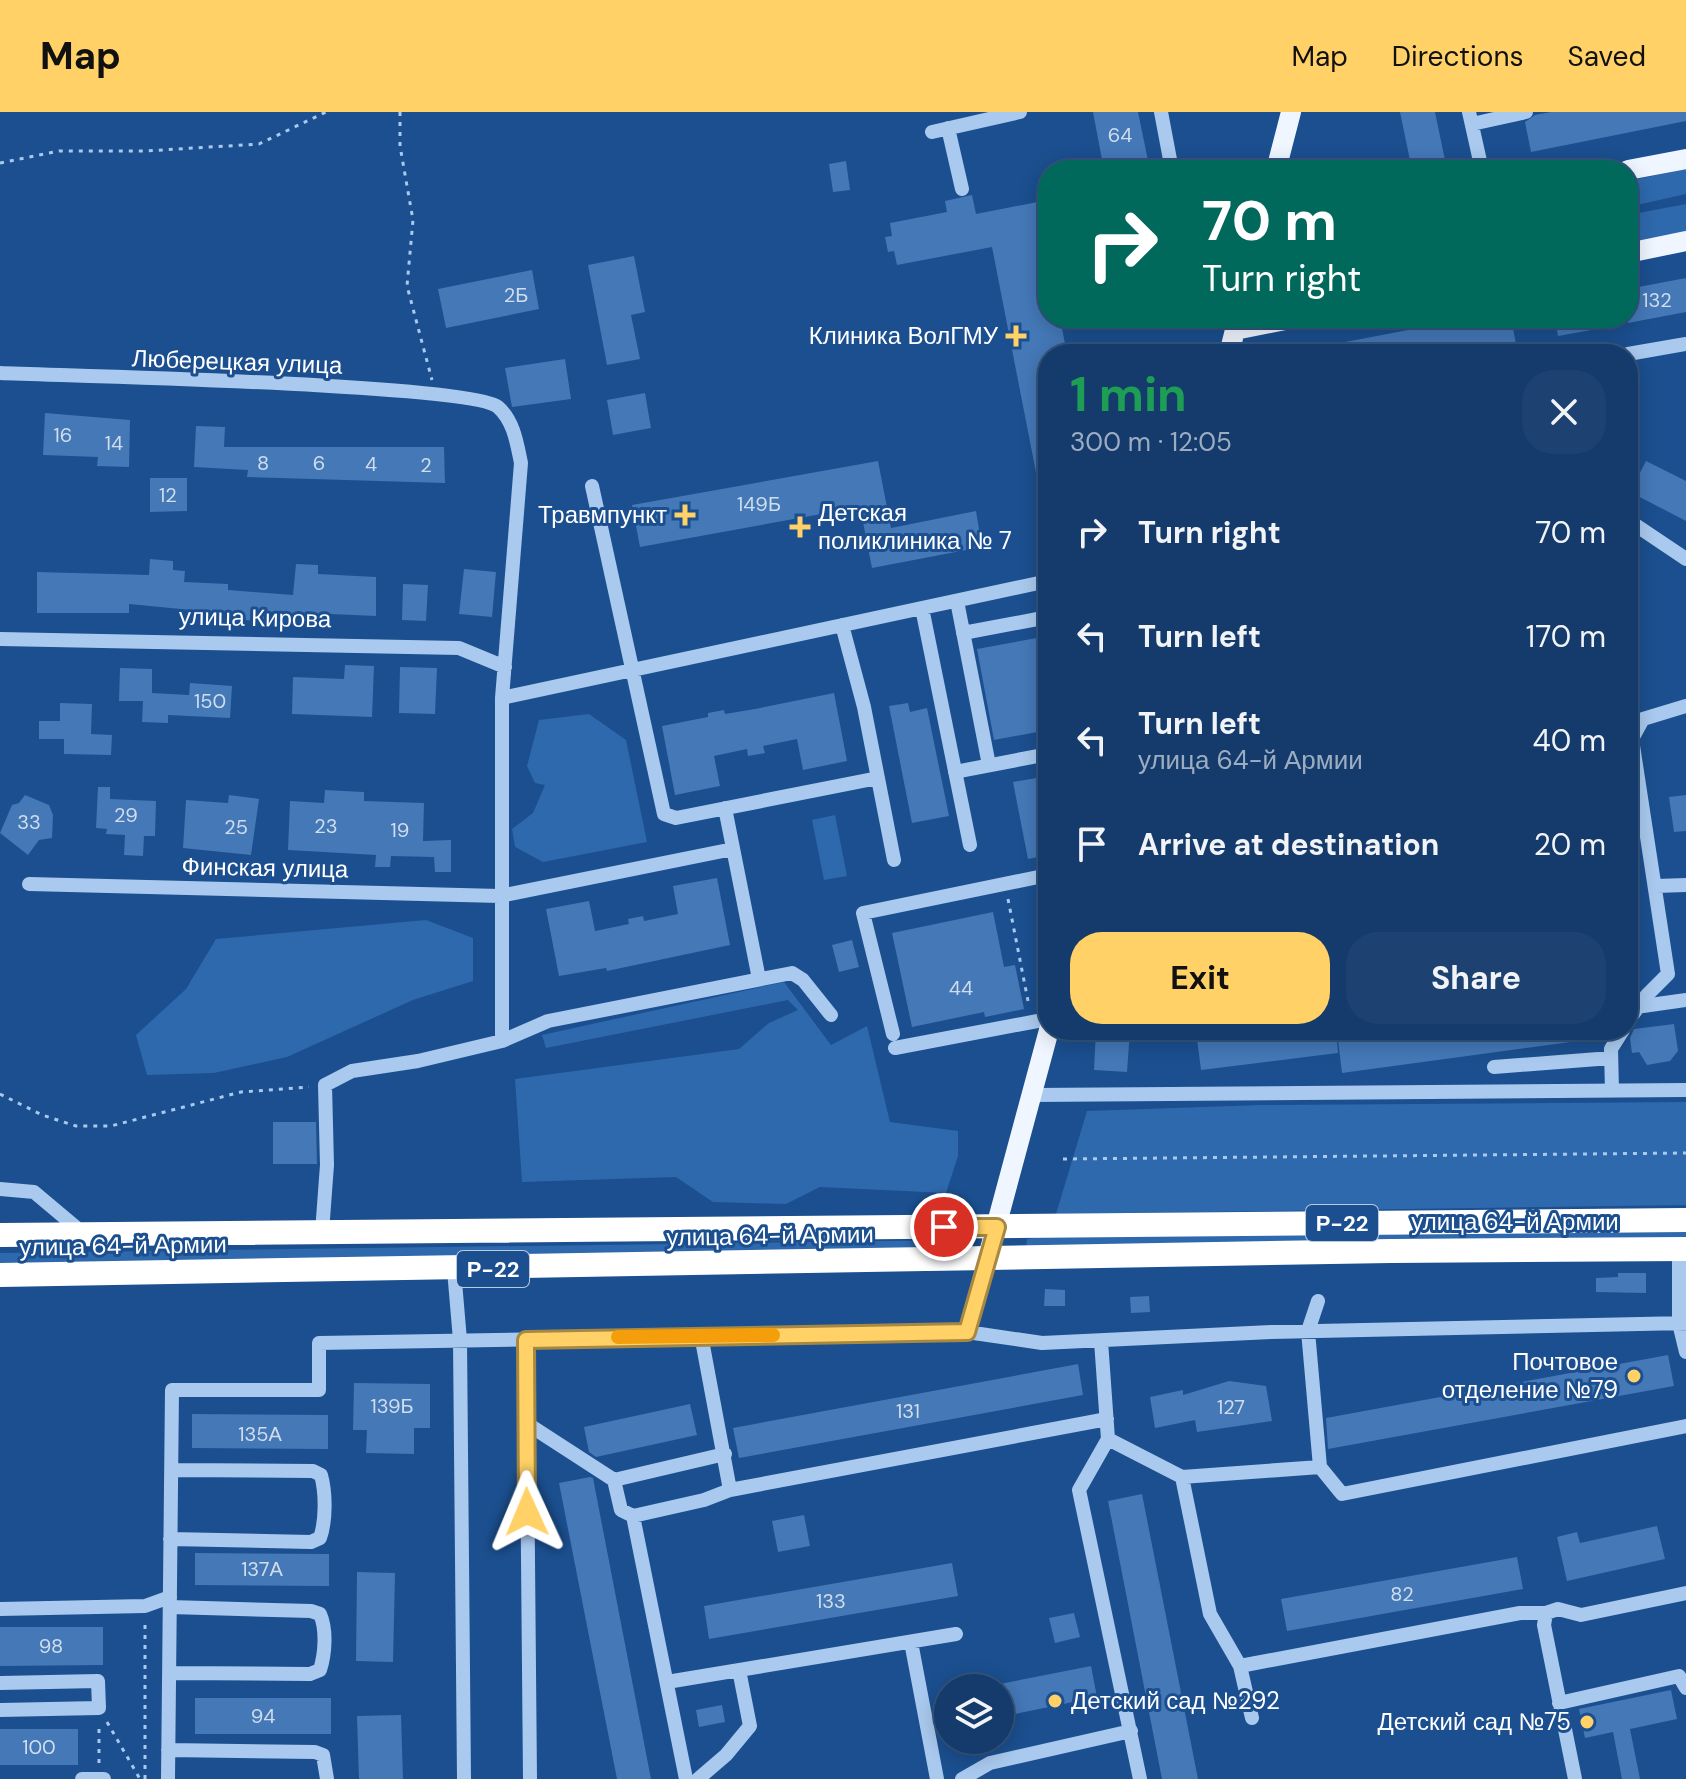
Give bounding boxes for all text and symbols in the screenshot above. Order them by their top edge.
text: Map [40,31,121,81]
text: Map [1291,38,1348,75]
text: Directions [1392,38,1524,75]
text: Saved [1568,38,1646,75]
house number: 64 [1108,122,1132,148]
text: 70 m [1202,184,1337,257]
icon: right [1070,192,1174,296]
text: Turn right [1202,255,1361,302]
house number: 2Б [504,282,528,308]
house number: 132 [1642,287,1672,313]
place label: Клиника ВолГМУ [809,320,999,351]
marker: Клиника ВолГМУ [1005,325,1027,347]
street label: Люберецкая улица [131,342,344,381]
text: 1 min [1070,363,1187,426]
button: close [1522,370,1606,454]
house number: 16 [54,422,72,448]
text: 300 m · 12:05 [1070,425,1232,459]
house number: 14 [105,430,123,456]
house number: 8 [257,450,269,476]
house number: 6 [313,450,325,476]
house number: 4 [365,451,377,477]
house number: 2 [420,452,432,478]
house number: 12 [159,482,177,508]
house number: 149Б [737,491,781,517]
place label: Детская поликлиника № 7 [818,497,1012,556]
place label: Травмпункт [538,499,667,530]
marker: Травмпункт [674,504,696,526]
icon: right [1070,510,1114,554]
text: Turn right [1138,513,1281,552]
text: 70 m [1535,513,1606,552]
marker: Детская поликлиника № 7 [789,516,811,538]
street label: улица Кирова [179,601,332,634]
icon: left [1070,614,1114,658]
text: Turn left [1138,617,1261,656]
text: 170 m [1526,617,1606,656]
house number: 150 [194,688,226,714]
text: Turn left [1138,704,1261,743]
icon: left [1070,718,1114,762]
text: 40 m [1533,721,1606,760]
text: улица 64-й Армии [1138,743,1363,777]
house number: 29 [114,802,138,828]
house number: 33 [17,809,41,835]
house number: 23 [314,813,338,839]
house number: 25 [224,814,248,840]
house number: 19 [391,817,409,843]
icon: arrive [1070,822,1114,866]
text: Arrive at destination [1138,825,1439,864]
text: 20 m [1534,825,1606,864]
street label: Финская улица [181,851,349,884]
button: Exit [1070,932,1330,1024]
button: Share [1346,932,1606,1024]
house number: 44 [949,975,973,1001]
pin [910,1193,978,1261]
icon: arrive [922,1205,966,1249]
road number: Р-22 [1306,1205,1378,1241]
street label: улица 64-й Армии [1411,1206,1619,1237]
street label: улица 64-й Армии [666,1218,874,1253]
street label: улица 64-й Армии [19,1228,227,1263]
road number: Р-22 [457,1251,529,1287]
place label: Почтовое отделение №79 [1442,1346,1618,1405]
marker: Почтовое отделение №79 [1625,1367,1643,1385]
house number: 139Б [370,1393,414,1419]
house number: 127 [1217,1394,1245,1420]
house number: 131 [896,1398,920,1424]
house number: 135А [238,1421,282,1447]
position arrow [485,1470,569,1554]
house number: 137А [241,1556,284,1582]
house number: 82 [1390,1581,1414,1607]
house number: 133 [816,1588,846,1614]
house number: 98 [39,1633,63,1659]
map controls [934,1674,1014,1754]
button: layers [934,1674,1014,1754]
place label: Детский сад №292 [1071,1685,1280,1716]
marker: Детский сад №292 [1046,1692,1064,1710]
house number: 94 [251,1703,275,1729]
place label: Детский сад №75 [1378,1706,1571,1737]
marker: Детский сад №75 [1578,1713,1596,1731]
house number: 100 [22,1734,56,1760]

